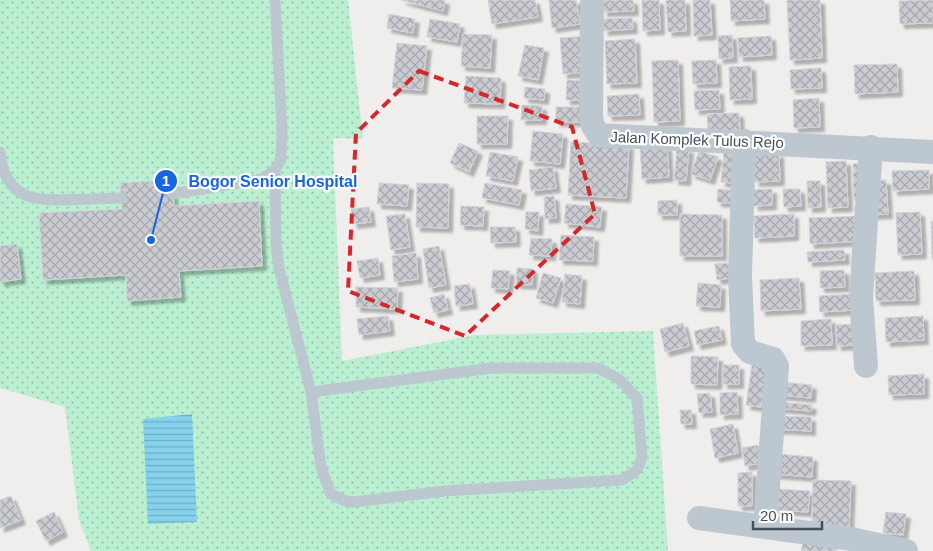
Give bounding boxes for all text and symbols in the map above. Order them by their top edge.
street label: Jalan Komplek Tulus Rejo [610,128,784,151]
callout: Bogor Senior Hospital [153,166,367,197]
text: 1 [162,172,170,189]
text: Bogor Senior Hospital [189,173,357,190]
scale bar [753,498,822,530]
text: 20 m [760,507,793,524]

